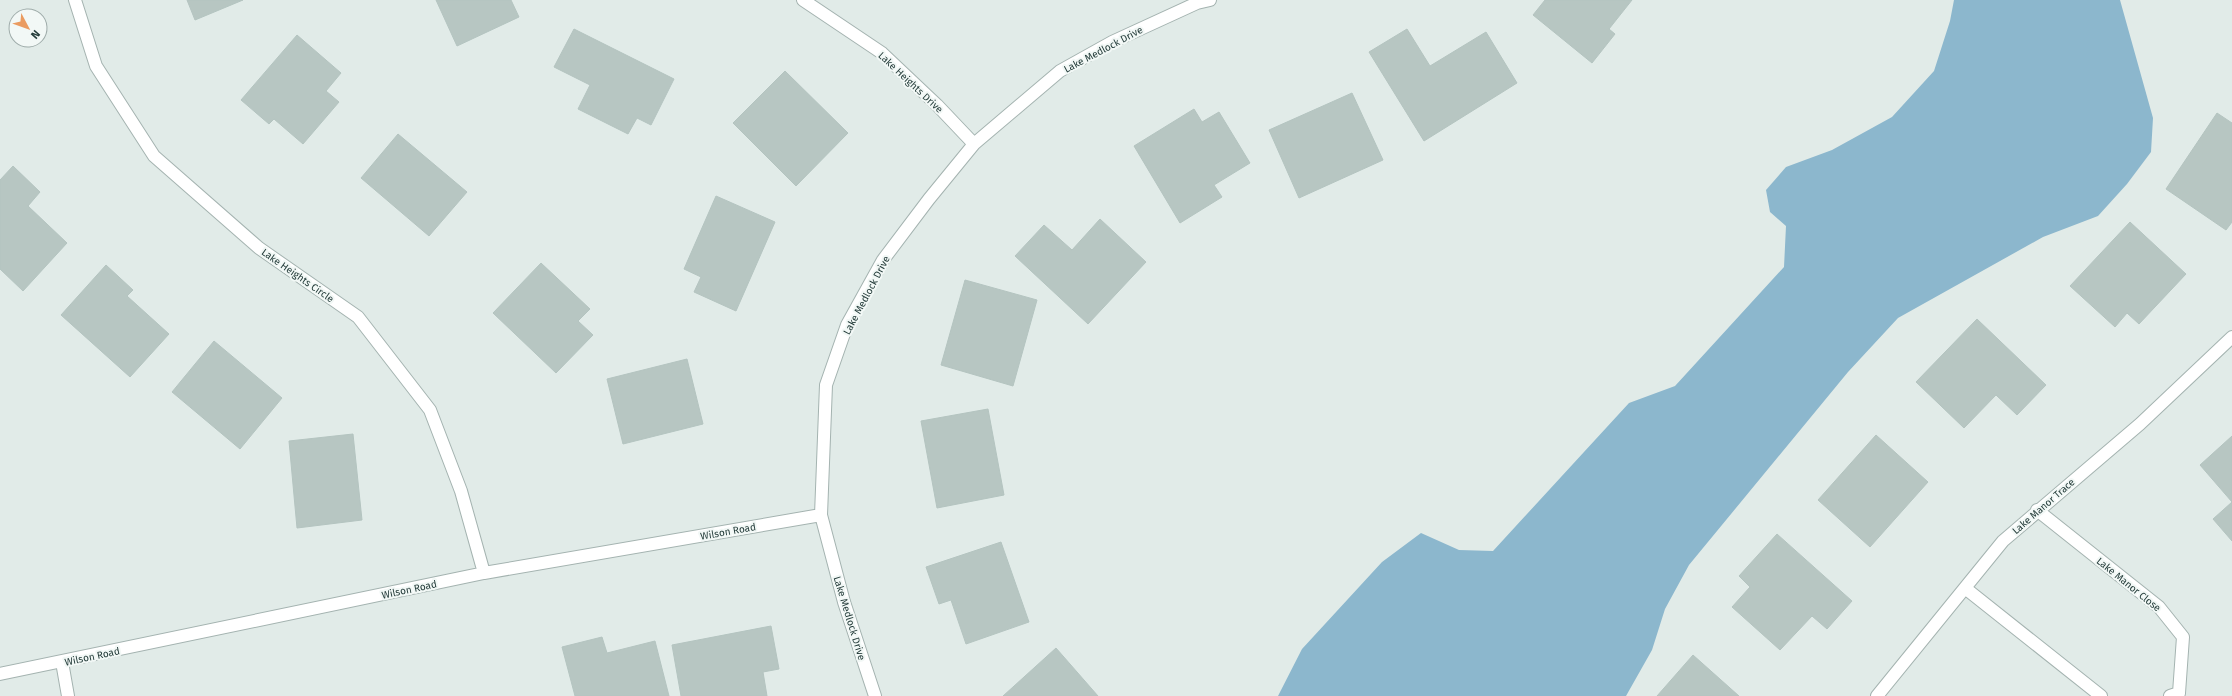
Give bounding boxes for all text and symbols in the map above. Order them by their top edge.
north arrow [8,8,48,48]
street label: Lake Medlock Drive [1062,24,1145,76]
text: N [28,27,42,41]
street label: Lake Heights Drive [876,50,945,116]
street label: Lake Heights Circle [259,246,336,305]
street label: Lake Medlock Drive [841,254,893,337]
street label: Lake Manor Trace [2010,476,2077,537]
street label: Wilson Road [700,521,757,543]
street label: Lake Manor Close [2094,555,2163,614]
street label: Lake Medlock Drive [831,575,868,662]
street label: Wilson Road [381,578,438,602]
street label: Wilson Road [64,645,121,669]

